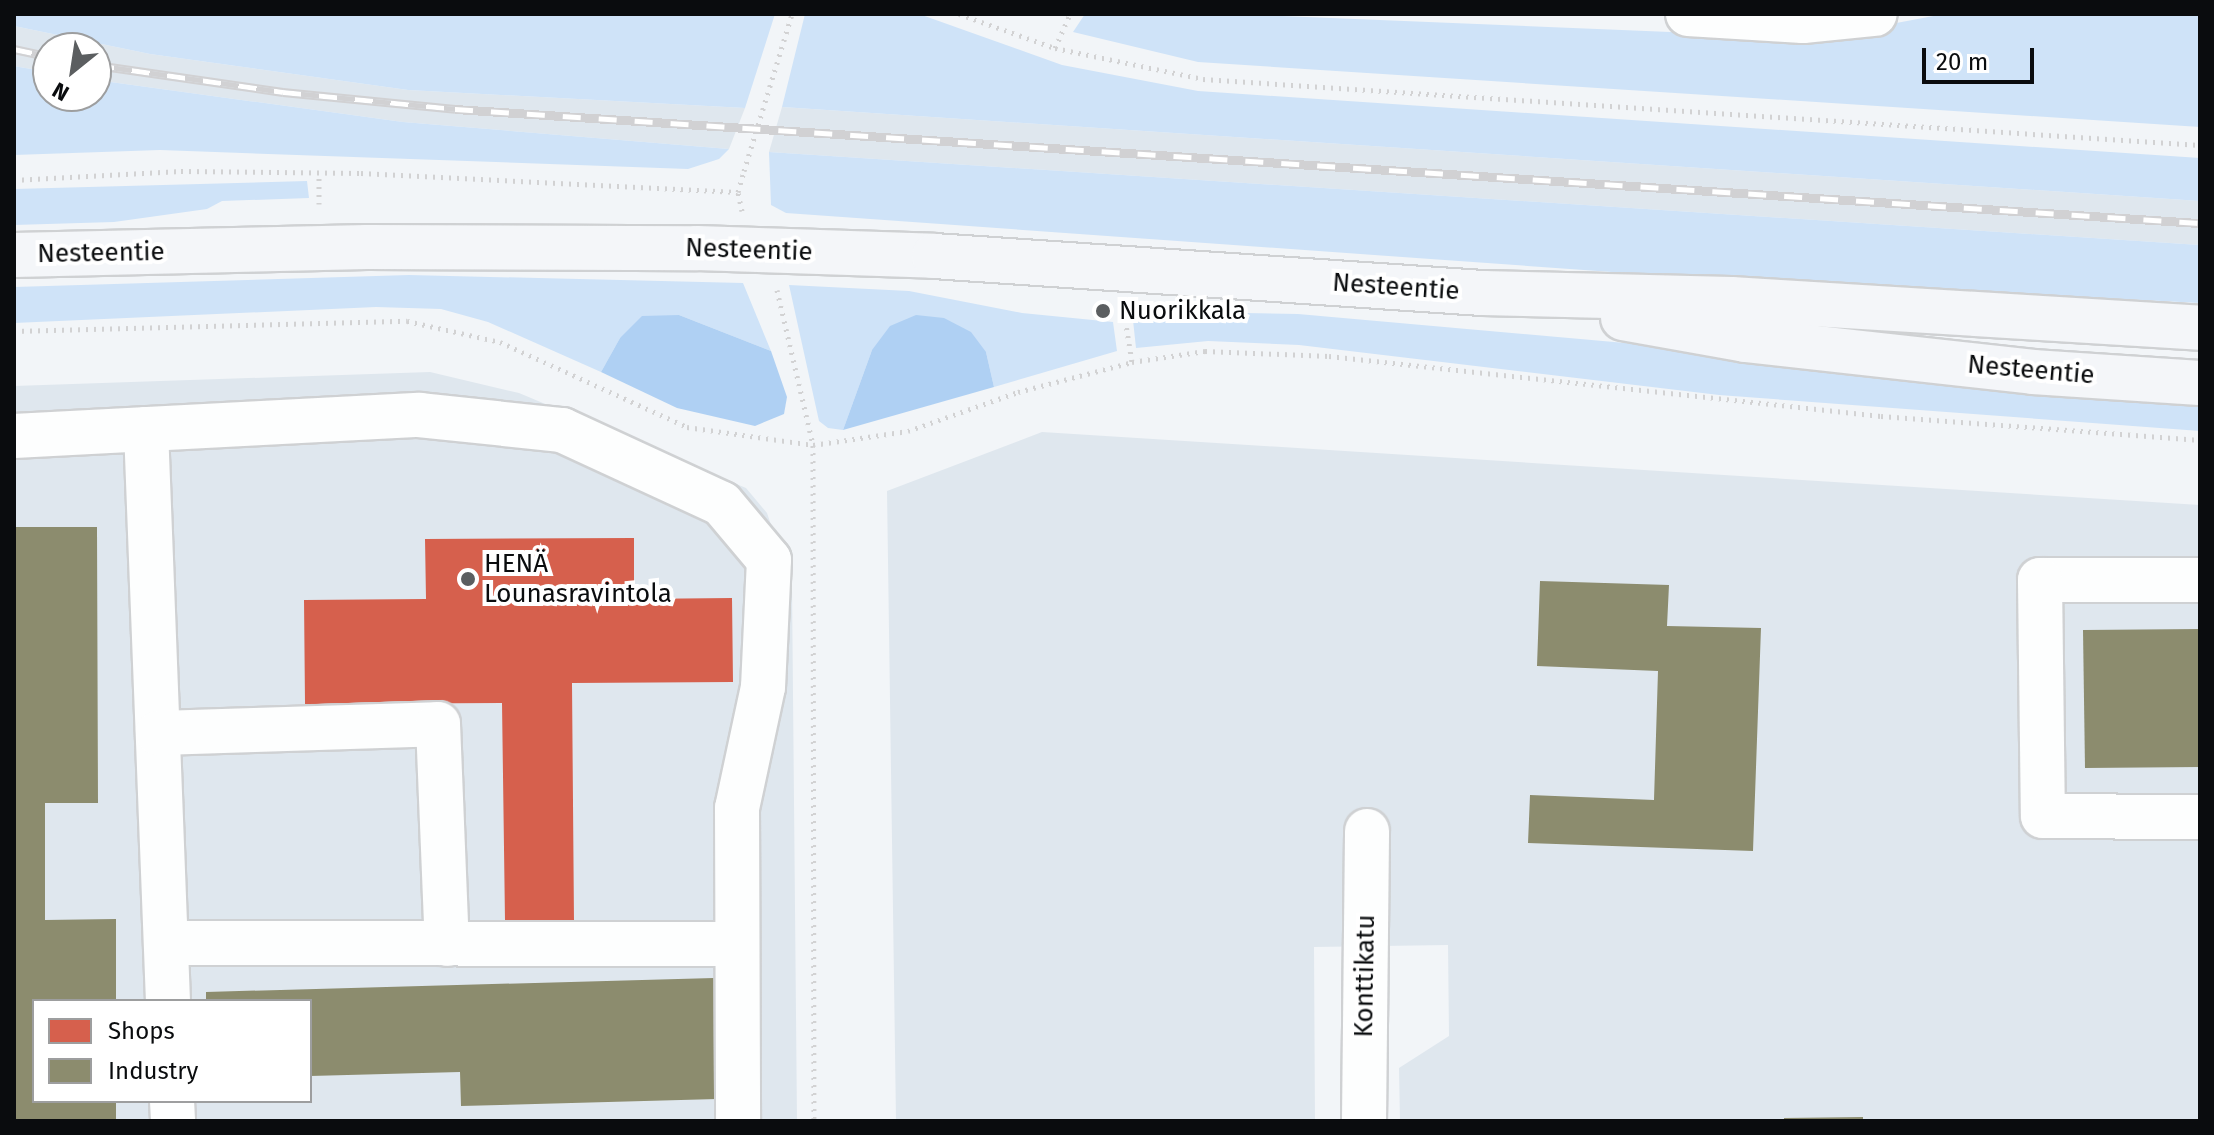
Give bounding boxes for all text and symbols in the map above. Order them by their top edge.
north arrow [32,32,112,112]
scale bar [1926,32,2038,82]
text: 20 m [1936,48,1988,76]
text: N [48,76,74,107]
street label: Nesteentie [685,232,813,268]
street label: Nesteentie [37,236,165,270]
street label: Nesteentie [1331,267,1461,307]
place label: Nuorikkala [1119,295,1246,327]
marker: Nuorikkala [1094,302,1112,320]
street label: Nesteentie [1966,349,2096,391]
place label: HENÄ Lounasravintola [484,548,672,610]
marker: HENÄ Lounasravintola [459,570,477,588]
street label: Konttikatu [1348,914,1382,1038]
legend [32,999,312,1103]
text: Shops [108,1017,175,1045]
text: Industry [108,1057,198,1085]

